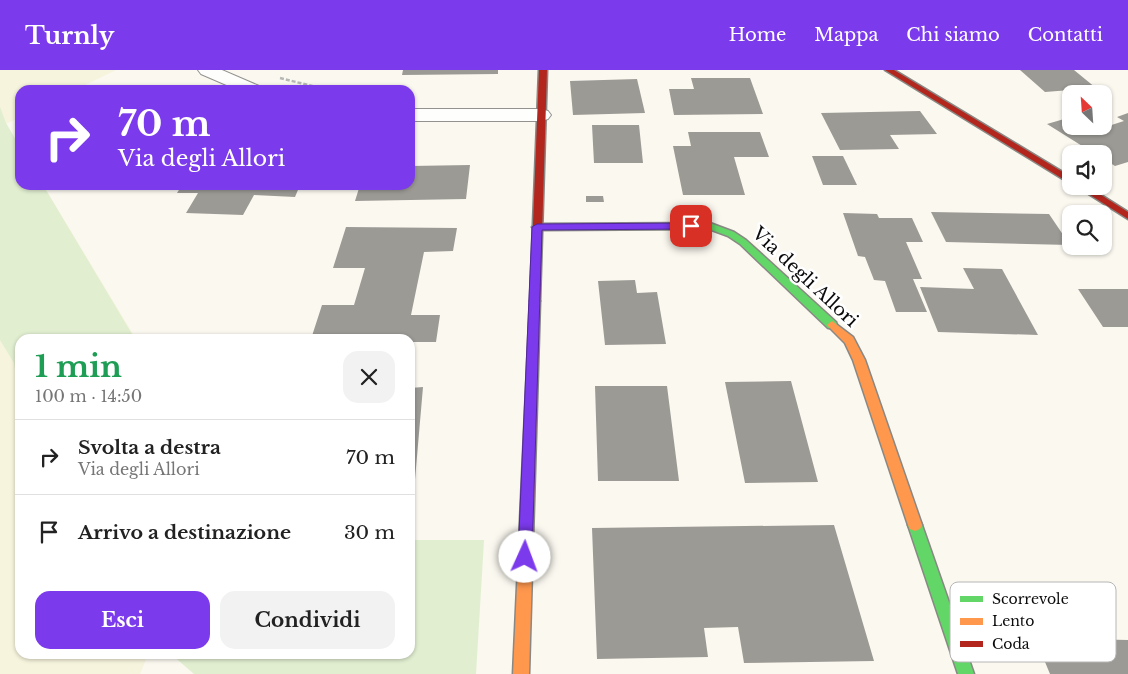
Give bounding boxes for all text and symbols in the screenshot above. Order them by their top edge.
text: Turnly [25,21,114,50]
text: Home [729,24,786,46]
text: Mappa [814,24,878,46]
text: Chi siamo [906,24,1000,46]
text: Contatti [1028,24,1103,46]
north arrow [1062,85,1112,135]
map controls [1062,85,1112,255]
text: 70 m [118,102,211,145]
icon: right [35,105,100,170]
text: Via degli Allori [118,145,285,172]
button: sound [1062,145,1112,195]
pin [670,205,712,247]
button: search [1062,205,1112,255]
icon: arrive [677,212,705,240]
street label: Via degli Allori [747,222,863,332]
text: 1 min [35,348,122,385]
button: close [343,351,395,403]
text: 100 m · 14:50 [35,386,142,406]
text: Svolta a destra [78,436,221,459]
icon: right [35,443,63,471]
text: 70 m [346,446,395,469]
text: Via degli Allori [78,459,200,479]
icon: arrive [35,518,63,546]
text: Arrivo a destinazione [78,521,291,544]
text: 30 m [344,521,395,544]
position arrow [498,530,550,582]
legend [950,582,1116,662]
text: Scorrevole [992,590,1069,608]
button: Esci [35,591,210,649]
button: Condividi [220,591,395,649]
text: Lento [992,612,1034,630]
text: Coda [992,635,1030,653]

